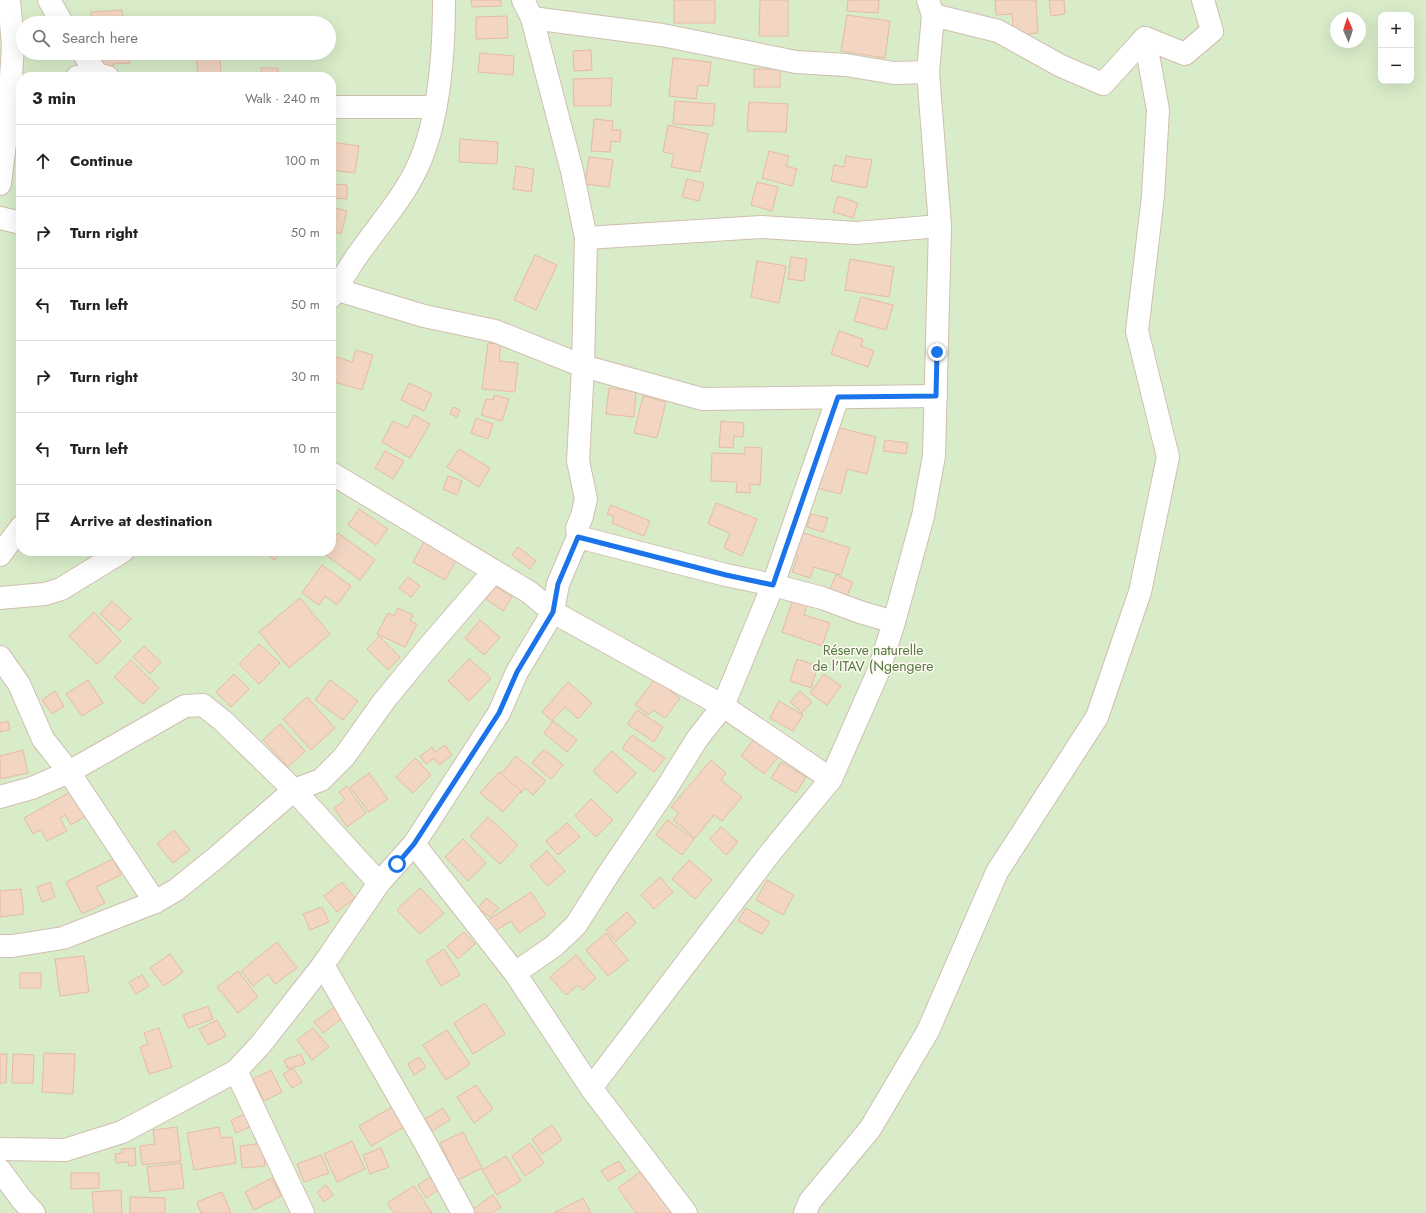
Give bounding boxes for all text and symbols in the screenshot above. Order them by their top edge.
north arrow [1330,12,1366,48]
map controls [1378,12,1414,84]
button: + [1378,12,1414,48]
search box [16,16,336,60]
icon: search [30,27,52,49]
text: Search here [62,27,138,49]
button: − [1378,48,1414,84]
text: 3 min [32,86,76,110]
text: Walk · 240 m [245,89,320,108]
icon: ahead [32,150,54,172]
text: Continue [70,150,133,172]
text: 100 m [285,151,320,170]
icon: right [32,222,54,244]
text: Turn right [70,222,138,244]
text: 50 m [291,223,320,242]
icon: left [32,294,54,316]
text: Turn left [70,294,128,316]
text: 50 m [291,295,320,314]
route end [928,343,946,361]
icon: right [32,366,54,388]
text: Turn right [70,366,138,388]
text: 30 m [291,367,320,386]
icon: left [32,438,54,460]
text: Turn left [70,438,128,460]
text: 10 m [292,439,320,458]
icon: arrive [32,510,54,532]
text: Arrive at destination [70,510,212,532]
park label: Réserve naturelle de l'ITAV (Ngengere [812,640,934,676]
route start [388,855,406,873]

